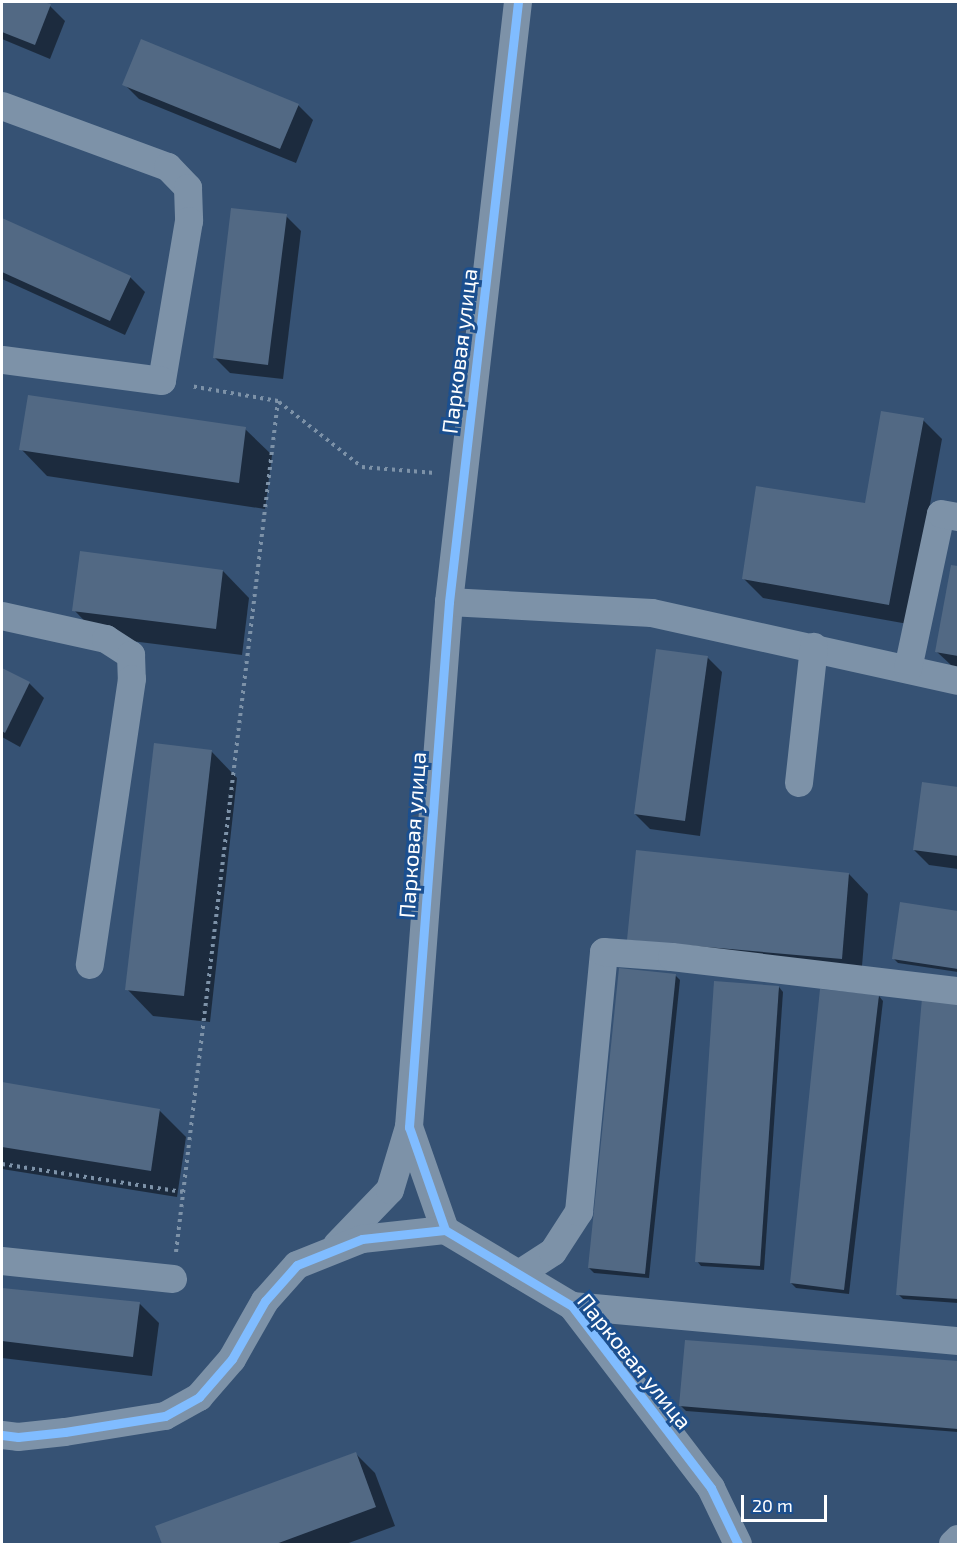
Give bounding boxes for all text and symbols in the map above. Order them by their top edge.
street label: Парковая улица [436,267,482,435]
street label: Парковая улица [393,751,431,919]
street label: Парковая улица [572,1288,698,1434]
scale bar [744,1483,830,1521]
text: 20 m [752,1494,793,1516]

